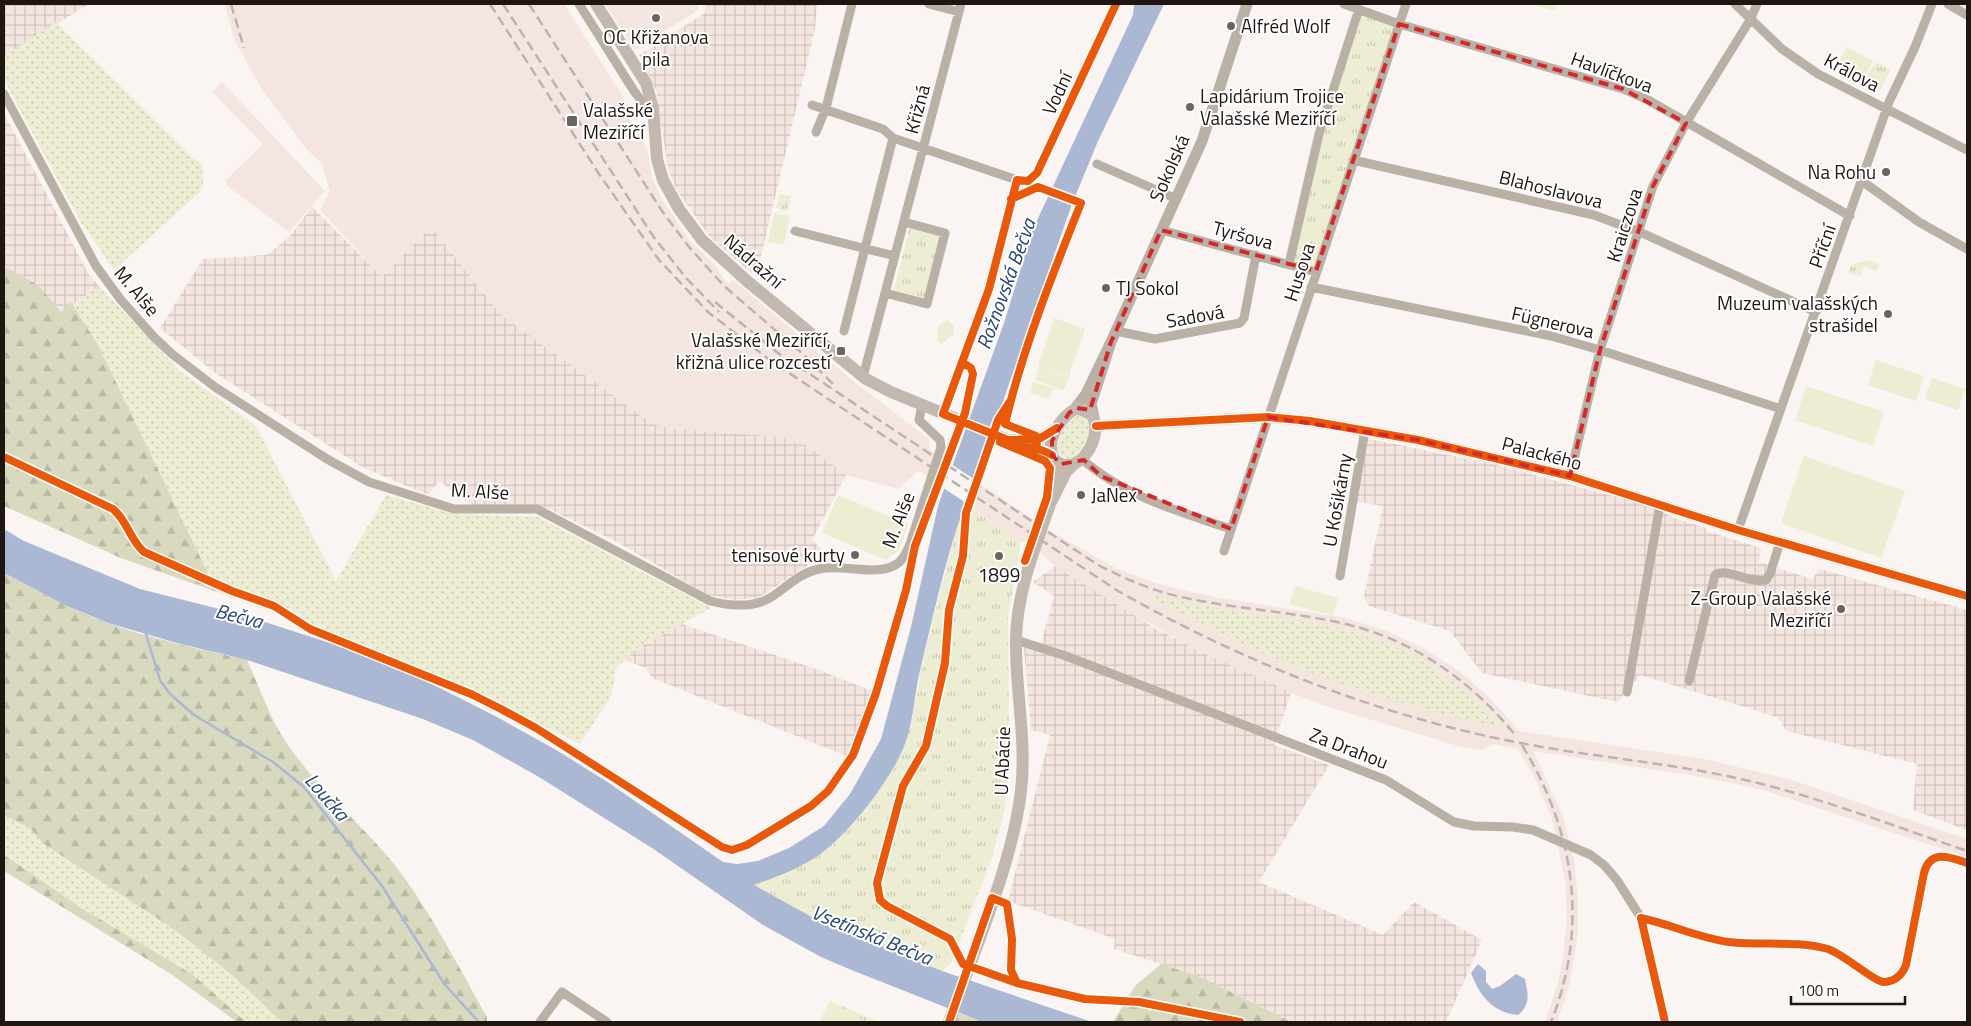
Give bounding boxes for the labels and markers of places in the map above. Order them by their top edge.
place label: Alfréd Wolf [1241,11,1331,40]
marker: OC Křižanova pila [650,12,662,24]
marker: Alfréd Wolf [1225,20,1237,32]
place label: OC Křižanova pila [603,22,709,73]
place label: Lapidárium Trojice Valašské Meziříčí [1200,81,1344,132]
place label: Valašské Meziříčí [583,95,653,146]
marker: Lapidárium Trojice Valašské Meziříčí [1184,101,1196,113]
marker: Valašské Meziříčí [565,114,579,128]
place label: Na Rohu [1808,157,1876,186]
marker: Na Rohu [1880,166,1892,178]
place label: TJ Sokol [1116,273,1179,302]
marker: TJ Sokol [1100,282,1112,294]
place label: Muzeum valašských strašidel [1717,288,1878,339]
marker: Muzeum valašských strašidel [1882,308,1894,320]
place label: Valašské Meziříčí, křižná ulice rozcestí [676,325,833,376]
marker: Valašské Meziříčí, křižná ulice rozcestí [835,345,847,357]
place label: JaNex [1091,480,1137,509]
marker: JaNex [1075,489,1087,501]
place label: tenisové kurty [731,540,845,569]
marker: tenisové kurty [849,549,861,561]
marker: 1899 [993,550,1005,562]
place label: 1899 [978,560,1020,589]
place label: Z-Group Valašské Meziříčí [1691,583,1833,634]
marker: Z-Group Valašské Meziříčí [1835,603,1847,615]

